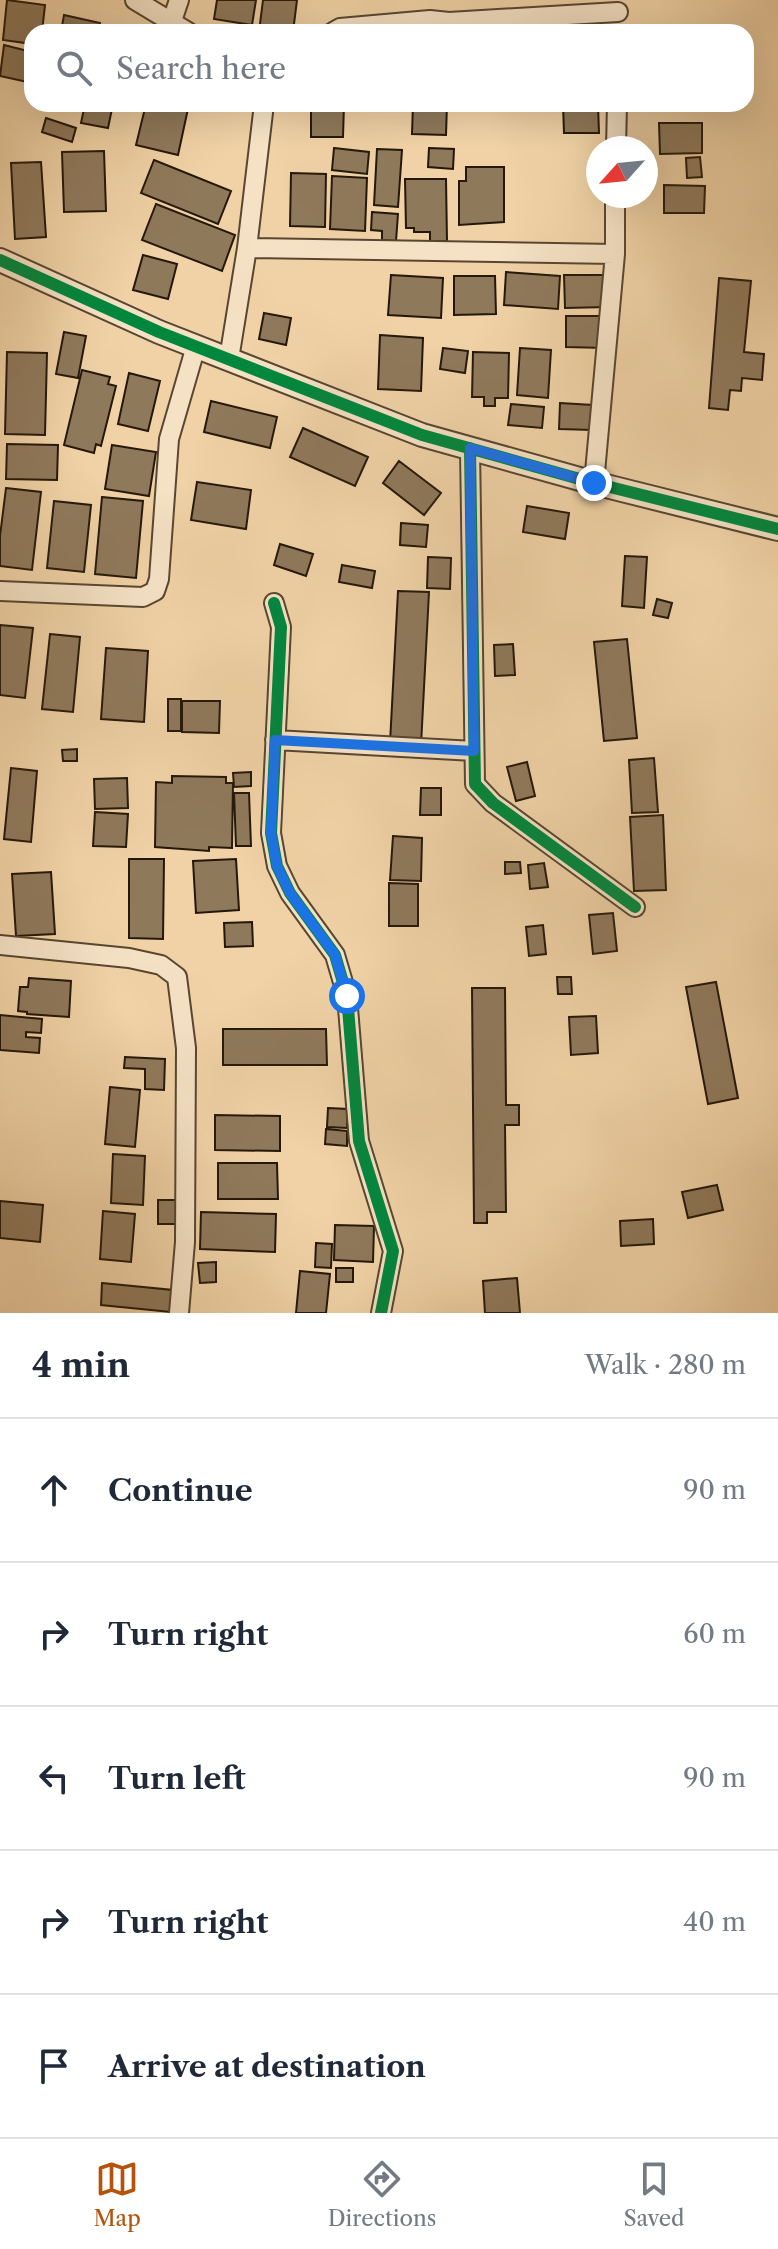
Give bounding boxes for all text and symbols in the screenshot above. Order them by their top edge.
search box [24,24,754,112]
icon: search [52,46,96,90]
text: Search here [116,50,286,87]
north arrow [586,136,658,208]
route end [576,465,612,501]
route start [329,978,365,1014]
text: 4 min [32,1344,130,1386]
text: Walk · 280 m [585,1349,746,1381]
icon: ahead [32,1468,76,1512]
text: Continue [108,1472,253,1509]
text: 90 m [683,1474,746,1506]
icon: right [32,1612,76,1656]
text: Turn right [108,1616,268,1653]
text: 60 m [683,1618,746,1650]
icon: left [32,1756,76,1800]
text: Turn left [108,1760,245,1797]
text: 90 m [683,1762,746,1794]
icon: right [32,1900,76,1944]
text: Turn right [108,1904,268,1941]
text: 40 m [683,1906,746,1938]
icon: arrive [32,2044,76,2088]
text: Arrive at destination [108,2048,426,2085]
tab: Map [93,2157,141,2232]
tab: Directions [328,2157,436,2232]
tab: Saved [623,2157,684,2232]

